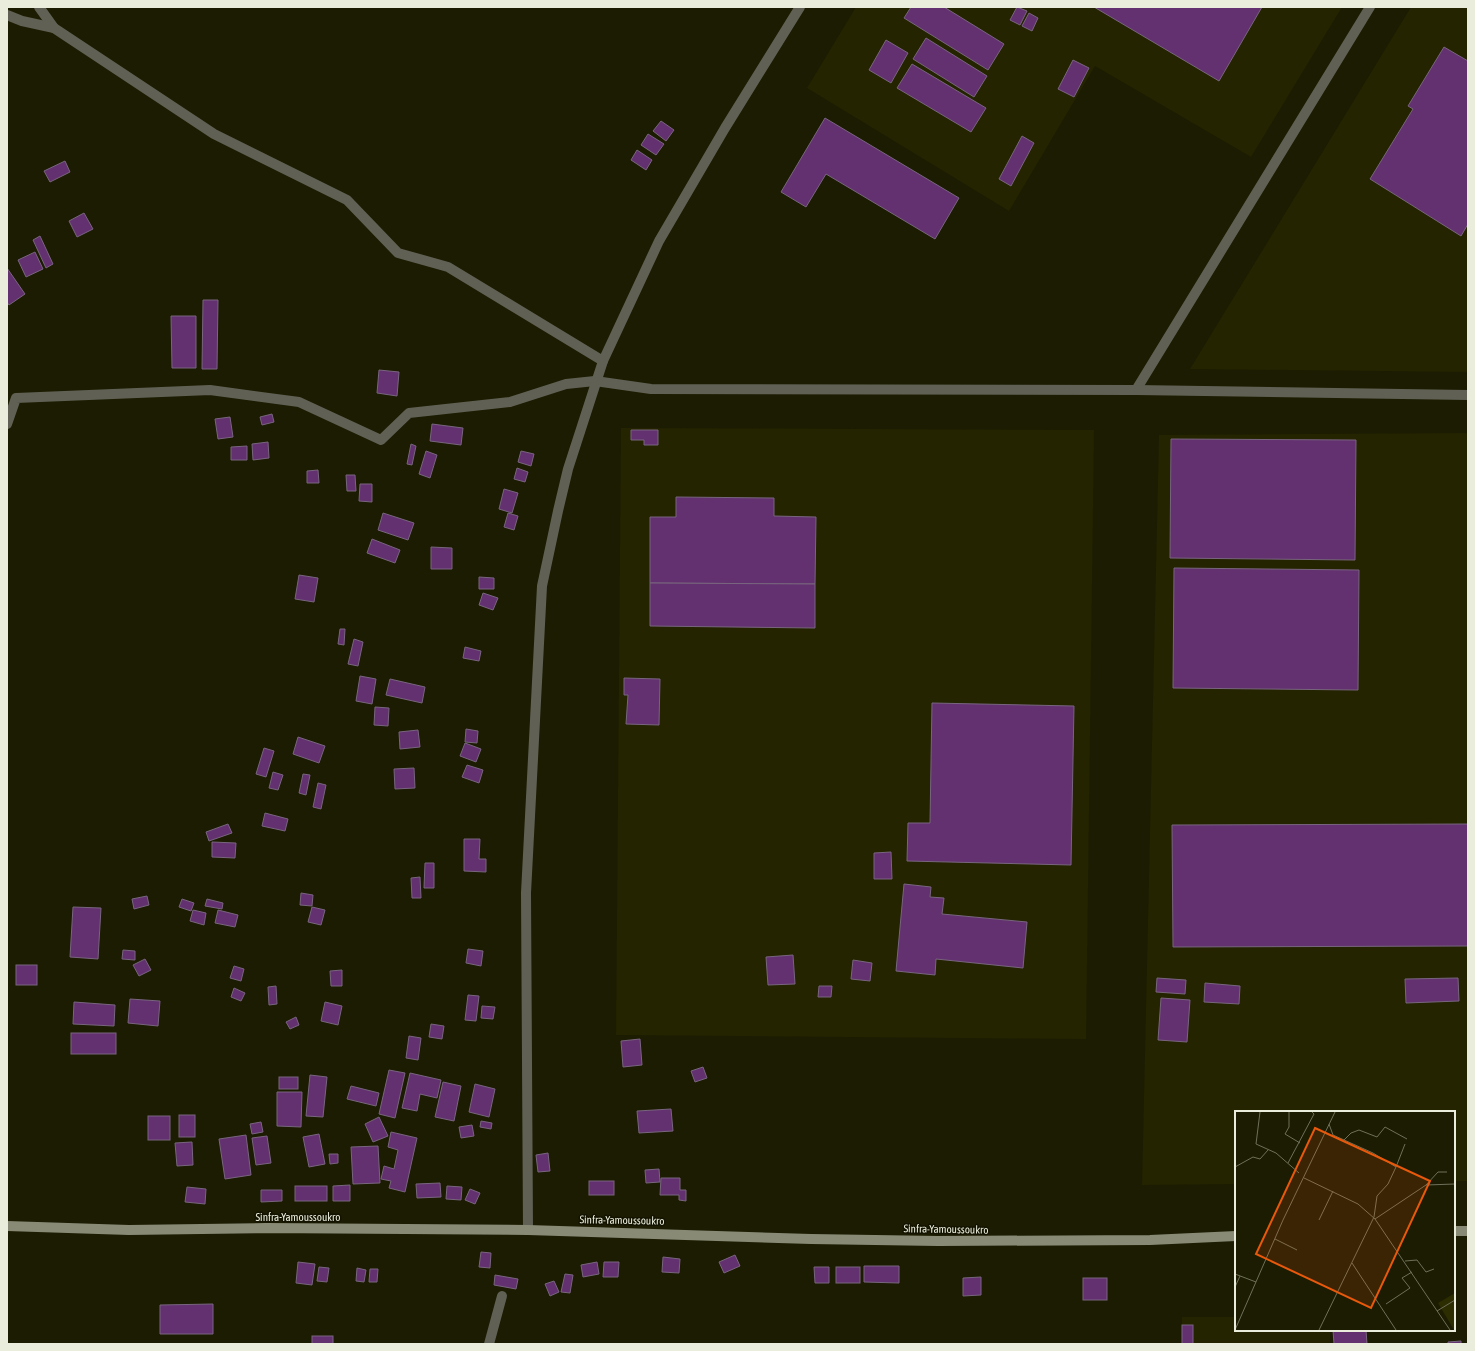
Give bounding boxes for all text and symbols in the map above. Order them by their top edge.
inset map [1235,1111,1455,1331]
street label: Sinfra-Yamoussoukro [255,1211,341,1223]
street label: Sinfra-Yamoussoukro [579,1213,665,1227]
street label: Sinfra-Yamoussoukro [903,1222,989,1236]

